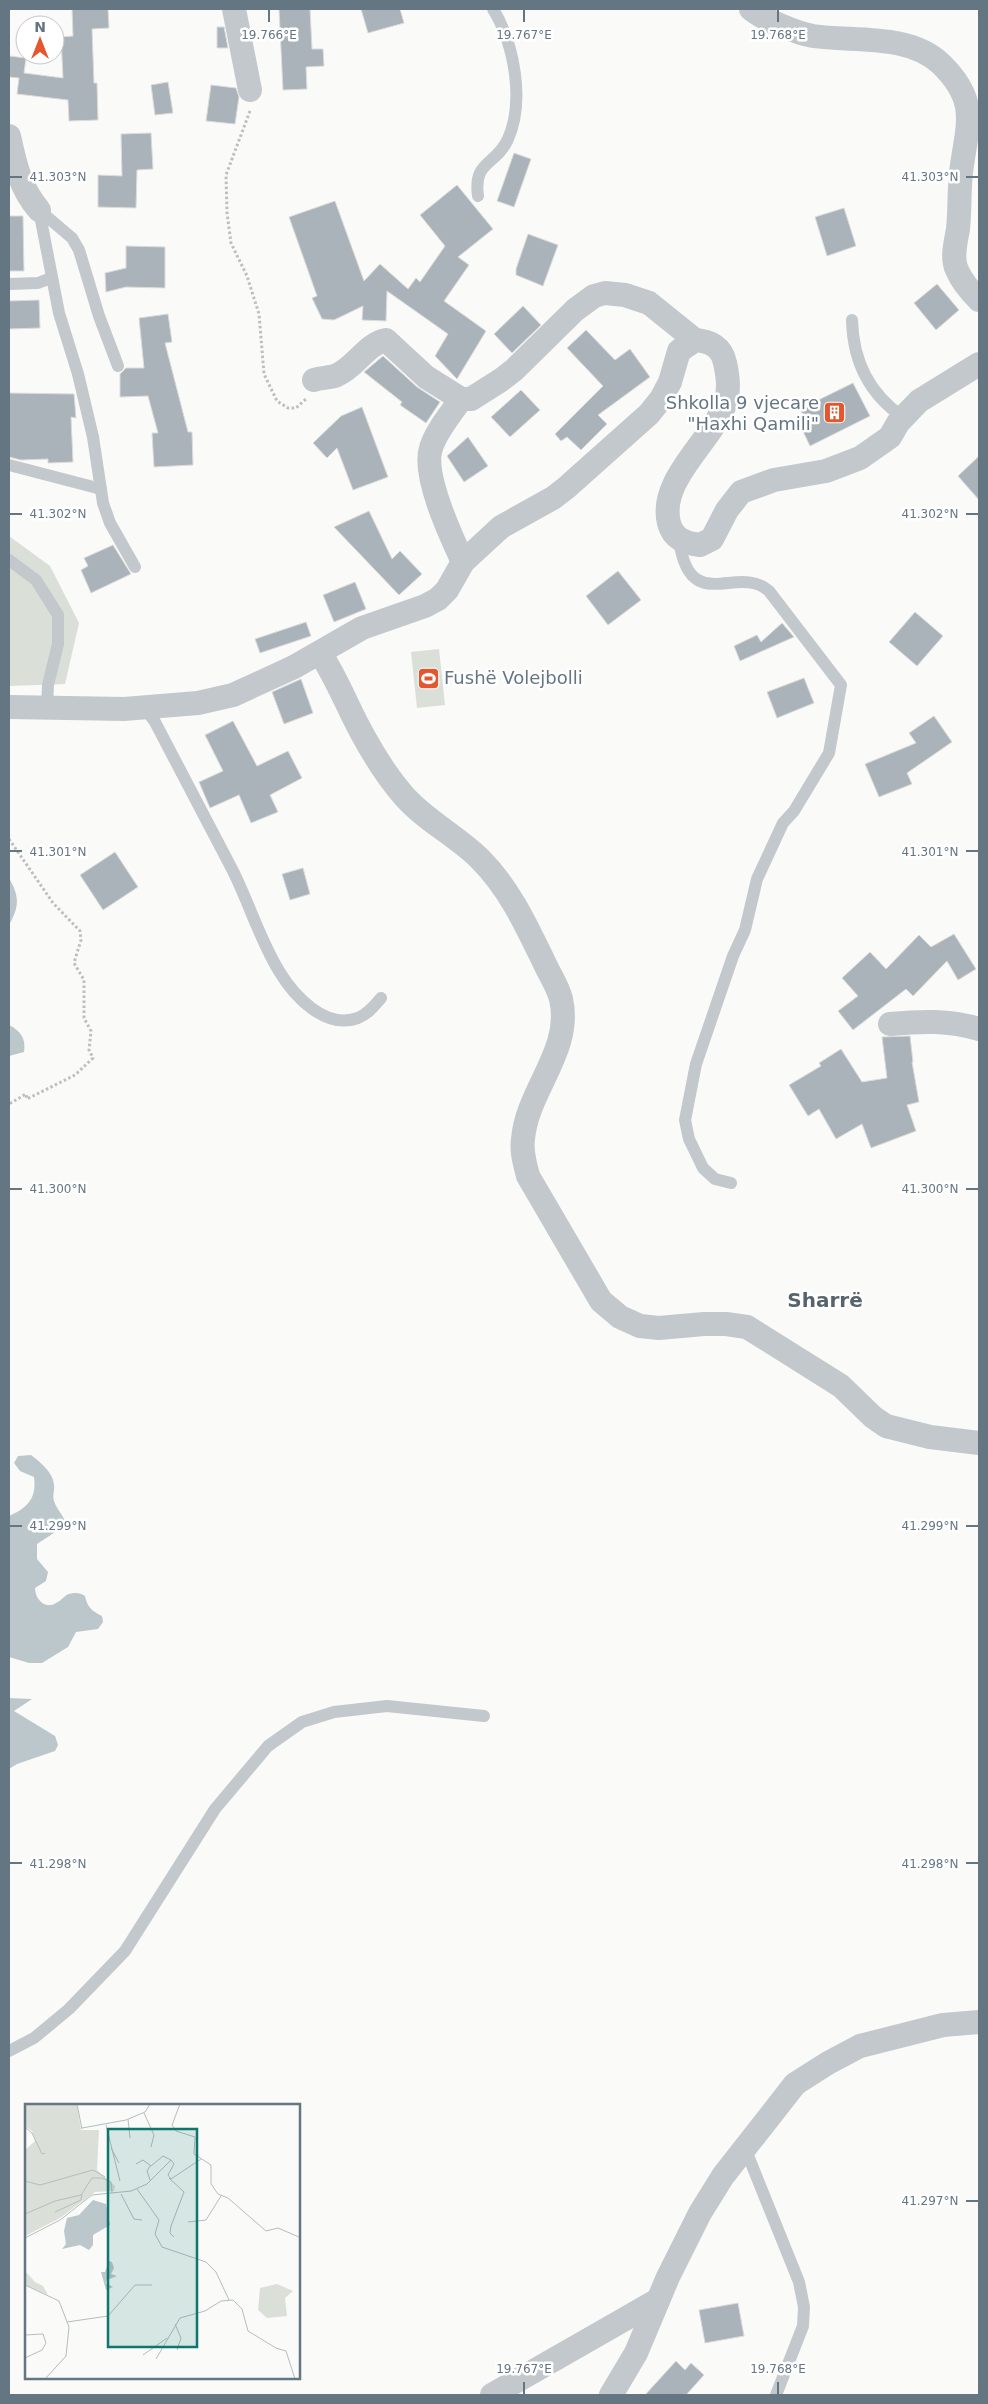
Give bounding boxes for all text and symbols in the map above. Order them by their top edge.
north arrow [15,15,65,65]
text: N [34,19,46,35]
text: 19.766°E [241,28,297,42]
text: 19.767°E [496,28,552,42]
text: 19.768°E [750,28,806,42]
text: 41.303°N [30,170,86,184]
text: 41.303°N [902,170,958,184]
place label: Shkolla 9 vjecare "Haxhi Qamili" [666,392,819,434]
building icon: Shkolla 9 vjecare "Haxhi Qamili" [823,401,847,425]
text: 41.302°N [30,507,86,521]
text: 41.302°N [902,507,958,521]
sports icon: Fushë Volejbolli [416,666,440,690]
place label: Fushë Volejbolli [444,667,583,688]
text: 41.301°N [30,845,86,859]
text: 41.301°N [902,845,958,859]
text: 41.300°N [30,1182,86,1196]
text: 41.300°N [902,1182,958,1196]
district label: Sharrë [787,1288,863,1312]
text: 41.299°N [30,1519,86,1533]
text: 41.299°N [902,1519,958,1533]
text: 41.298°N [30,1857,86,1871]
text: 41.298°N [902,1857,958,1871]
inset map [25,2104,300,2379]
text: 41.297°N [902,2194,958,2208]
text: 19.767°E [496,2362,552,2376]
text: 19.768°E [750,2362,806,2376]

